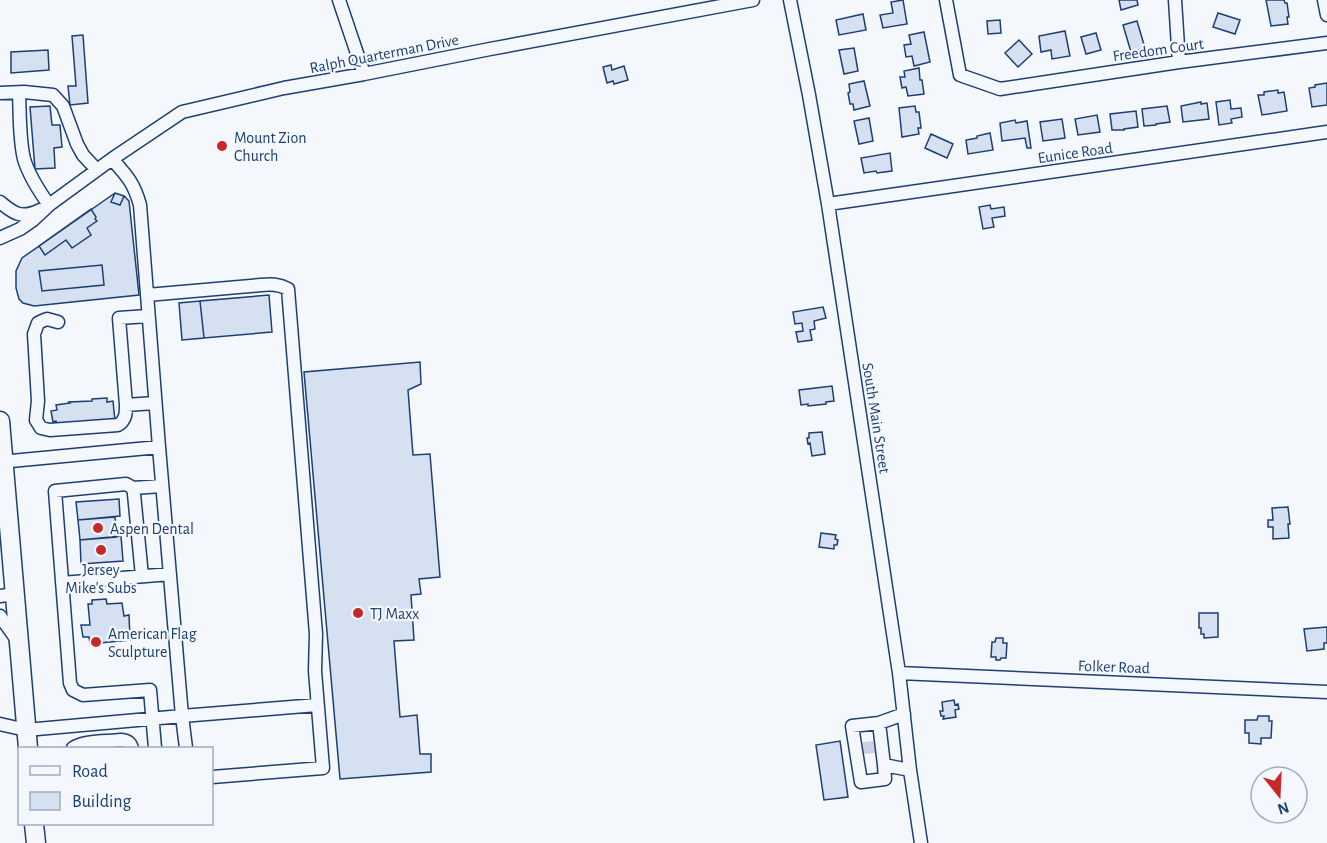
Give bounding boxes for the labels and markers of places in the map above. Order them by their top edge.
place label: Mount Zion Church [234,130,306,164]
marker: Mount Zion Church [215,139,229,153]
marker: Aspen Dental [91,521,105,535]
place label: Aspen Dental [110,521,194,537]
marker: Jersey Mike's Subs [94,543,108,557]
place label: Jersey Mike's Subs [65,562,137,596]
marker: TJ Maxx [351,606,365,620]
place label: TJ Maxx [370,606,419,622]
place label: American Flag Sculpture [108,626,197,660]
marker: American Flag Sculpture [89,635,103,649]

